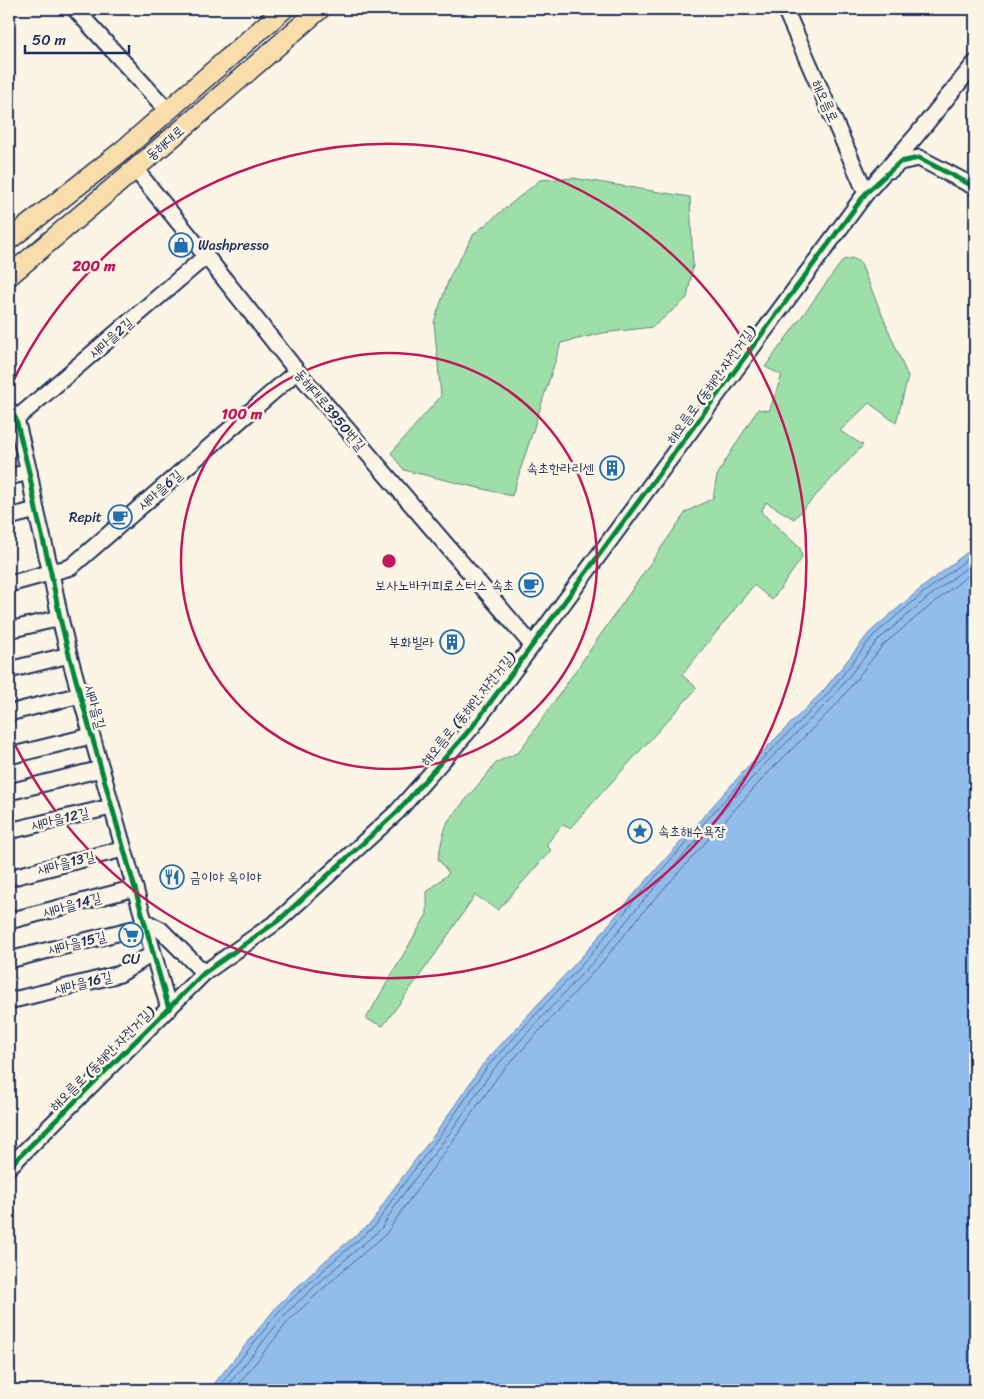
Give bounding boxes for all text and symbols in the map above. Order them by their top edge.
scale bar [25,22,129,54]
text: 50 m [32,27,67,53]
street label: 해오름로 [804,75,846,127]
street label: 동해대로 [140,119,190,167]
shop icon: Washpresso [168,232,194,258]
place label: Washpresso [198,233,269,258]
text: 200 m [71,253,116,279]
street label: 새마을2길 [83,311,140,365]
street label: 해오름로 (동해안 자전거길) [659,320,763,449]
street label: 동해대로3950번길 [288,363,373,457]
text: 100 m [222,401,263,427]
building icon: 속초한라리센 [599,455,625,481]
place label: 속초한라리센 [526,456,594,481]
street label: 새마을6길 [132,463,189,517]
cafe icon: Repit [107,504,133,530]
place label: Repit [69,505,102,530]
centre of rings [380,552,398,570]
cafe icon: 보사노바커피로스터스 속초 [518,572,544,598]
place label: 보사노바커피로스터스 속초 [375,573,514,598]
building icon: 부화빌라 [439,629,465,655]
place label: 부화빌라 [389,630,435,655]
street label: 해오름로 (동해안 자전거길) [414,645,523,772]
street label: 새마을길 [77,682,113,733]
street label: 새마을12길 [28,800,92,838]
place icon: 속초해수욕장 [627,818,653,844]
place label: 속초해수욕장 [658,819,726,844]
street label: 새마을13길 [34,844,98,882]
restaurant icon: 금이야 옥이야 [159,864,185,890]
place label: 금이야 옥이야 [190,865,262,890]
street label: 새마을14길 [40,885,105,925]
supermarket icon: CU [118,922,144,948]
street label: 새마을15길 [45,923,110,962]
place label: CU [122,947,141,972]
street label: 새마을16길 [51,964,115,1002]
street label: 해오름로 (동해안 자전거길) [43,1000,161,1118]

